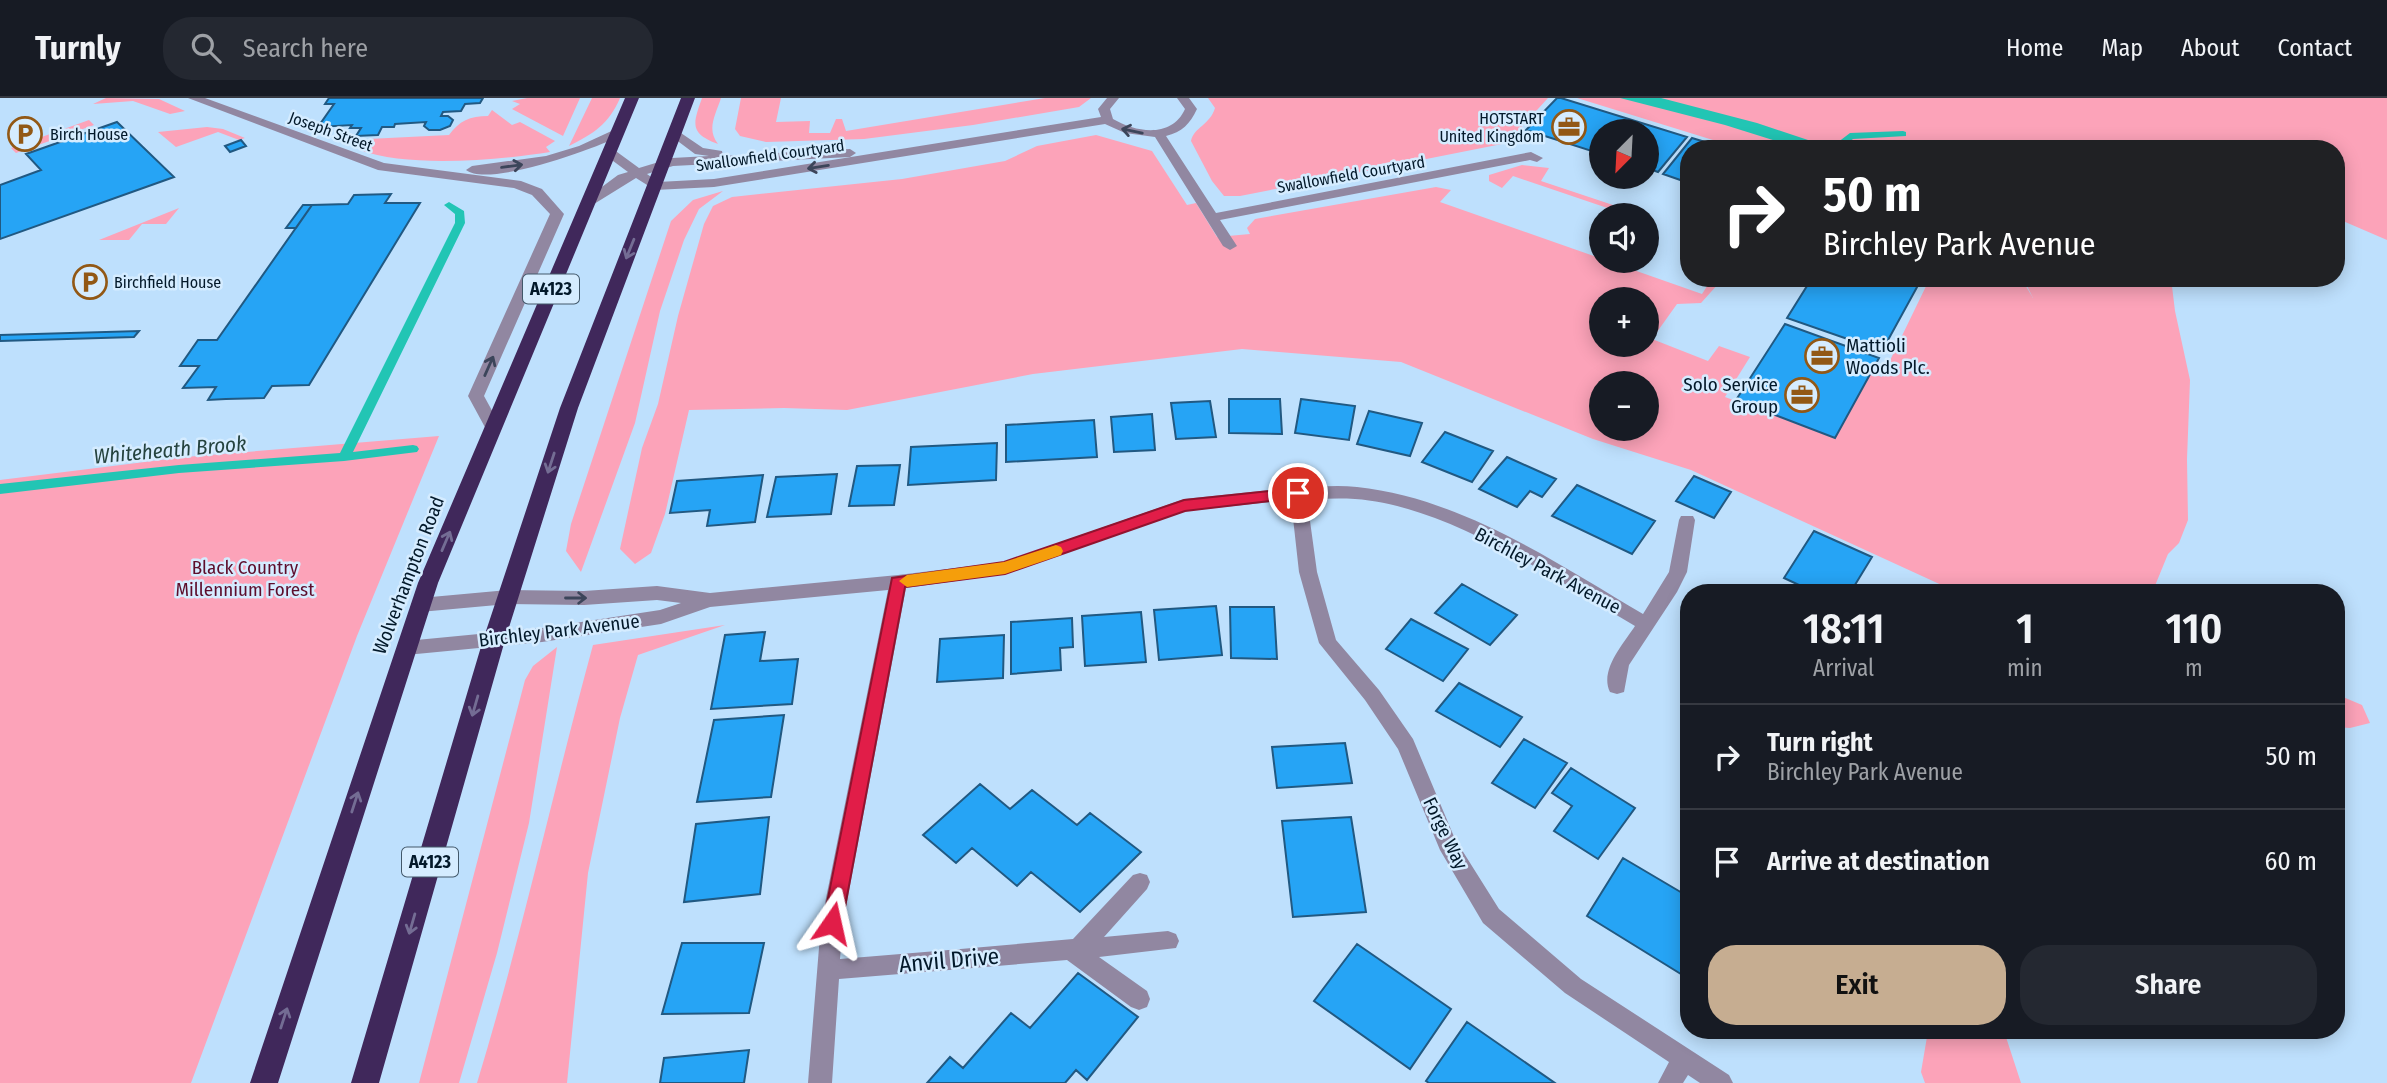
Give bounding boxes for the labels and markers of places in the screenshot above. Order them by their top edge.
office icon: HOTSTART United Kingdom [1550,108,1588,146]
place label: HOTSTART United Kingdom [1439,109,1545,146]
parking icon: Birch House [6,115,44,153]
place label: Birch House [50,125,128,144]
parking icon: Birchfield House [71,263,109,301]
place label: Birchfield House [114,273,221,292]
place label: Mattioli Woods Plc. [1846,334,1930,379]
office icon: Mattioli Woods Plc. [1803,337,1841,375]
place label: Solo Service Group [1683,373,1778,418]
office icon: Solo Service Group [1783,376,1821,414]
pin [1268,463,1328,523]

